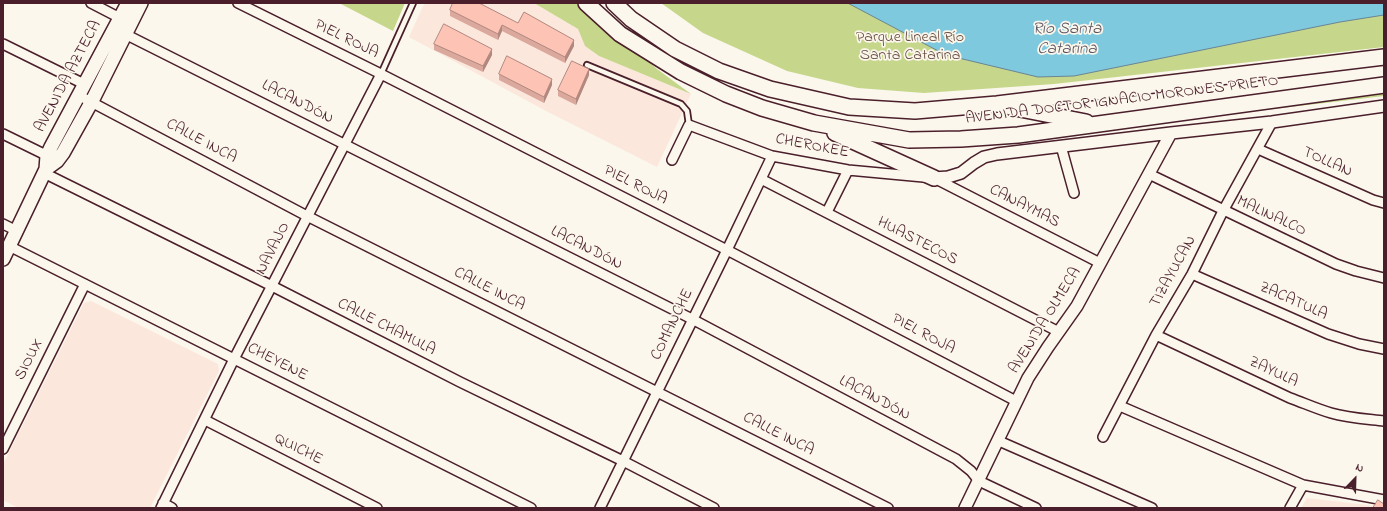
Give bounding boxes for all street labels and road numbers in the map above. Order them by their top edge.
street label: PIEL ROJA [311,16,381,64]
street label: AVENIDA AZTECA [31,18,107,136]
street label: AVENIDA DOCTOR IGNACIO MORONES PRIETO [964,72,1280,130]
street label: LACANDÓN [258,77,336,129]
street label: CALLE INCA [162,115,240,169]
street label: CHEROKEE [774,130,850,164]
street label: TOLLAN [1299,144,1355,182]
street label: PIEL ROJA [600,162,670,210]
street label: CANAYMAS [986,181,1062,233]
street label: MALINALCO [1233,193,1309,241]
street label: HUASTECOS [874,214,960,270]
street label: NAVAJO [253,220,295,278]
street label: LACANDÓN [547,223,625,275]
street label: TIZAYUCAN [1147,233,1201,311]
street label: CALLE INCA [450,264,528,316]
street label: AVENIDA OLMECA [1006,264,1086,378]
street label: ZACATULA [1256,278,1330,326]
street label: COMANCHE [648,286,698,364]
street label: CALLE CHAMULA [334,295,438,361]
street label: PIEL ROJA [888,310,958,360]
street label: SIOUX [11,336,49,384]
street label: CHEYENE [244,340,310,386]
street label: ZAYULA [1245,353,1301,393]
street label: LACANDÓN [835,372,913,426]
street label: CALLE INCA [739,409,817,461]
street label: QUICHE [271,430,325,470]

